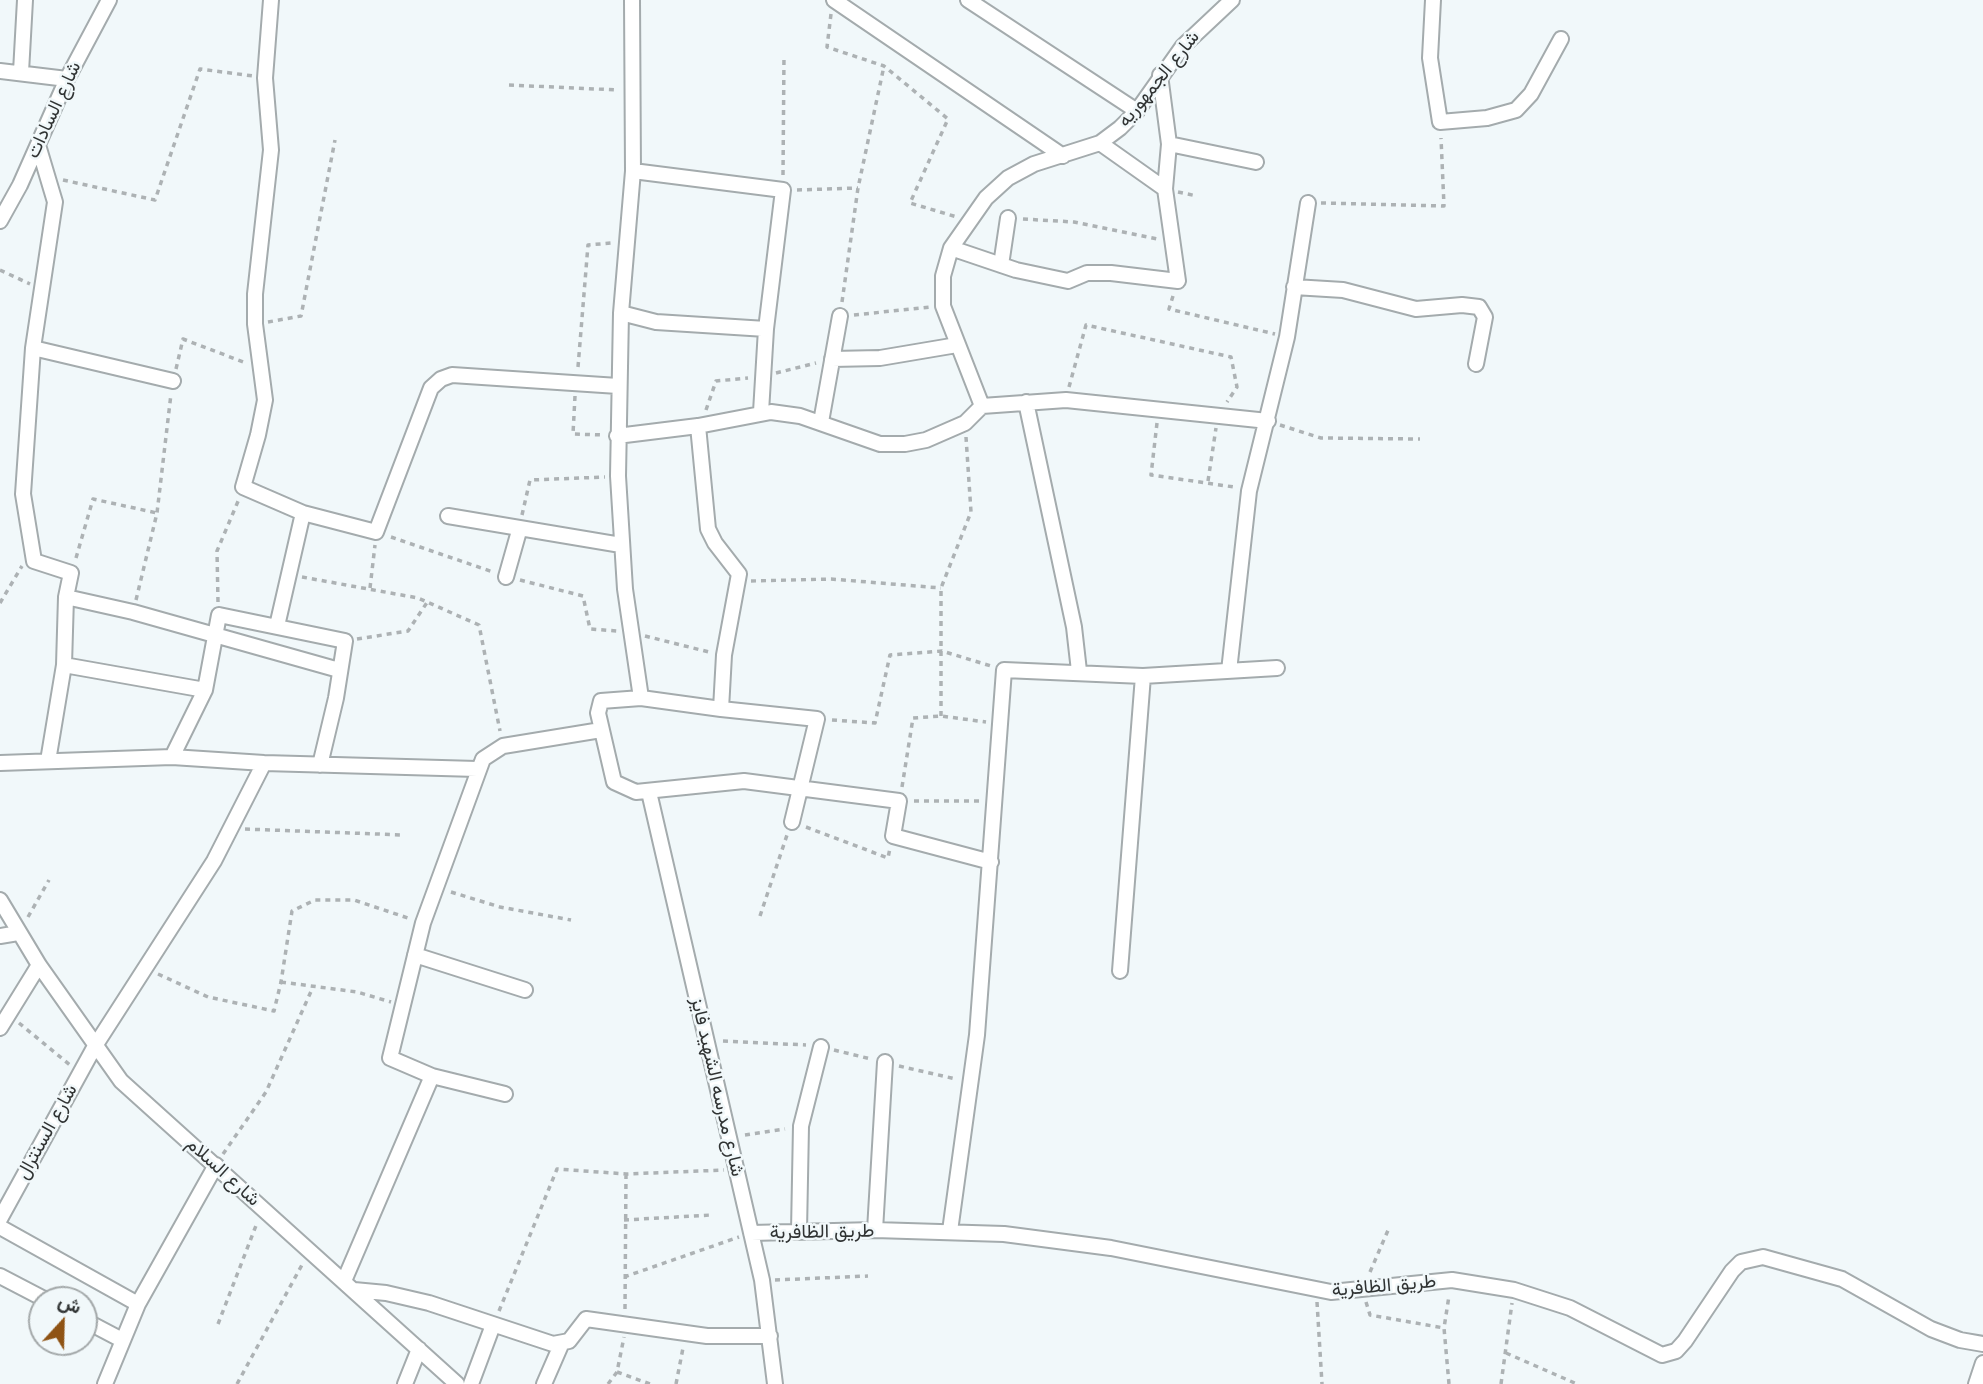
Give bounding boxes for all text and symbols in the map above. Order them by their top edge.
street label: شارع الجمهوريه [1113,26,1205,132]
street label: شارع السادات [22,58,86,162]
street label: شارع مدرسه الشهيد فايز [685,995,749,1179]
street label: شارع السنترال [12,1081,82,1183]
street label: شارع السلام [181,1133,265,1211]
street label: طريق الظافرية [769,1220,875,1244]
street label: طريق الظافرية [1331,1270,1437,1302]
north arrow [28,1286,98,1356]
text: ش [55,1287,86,1320]

